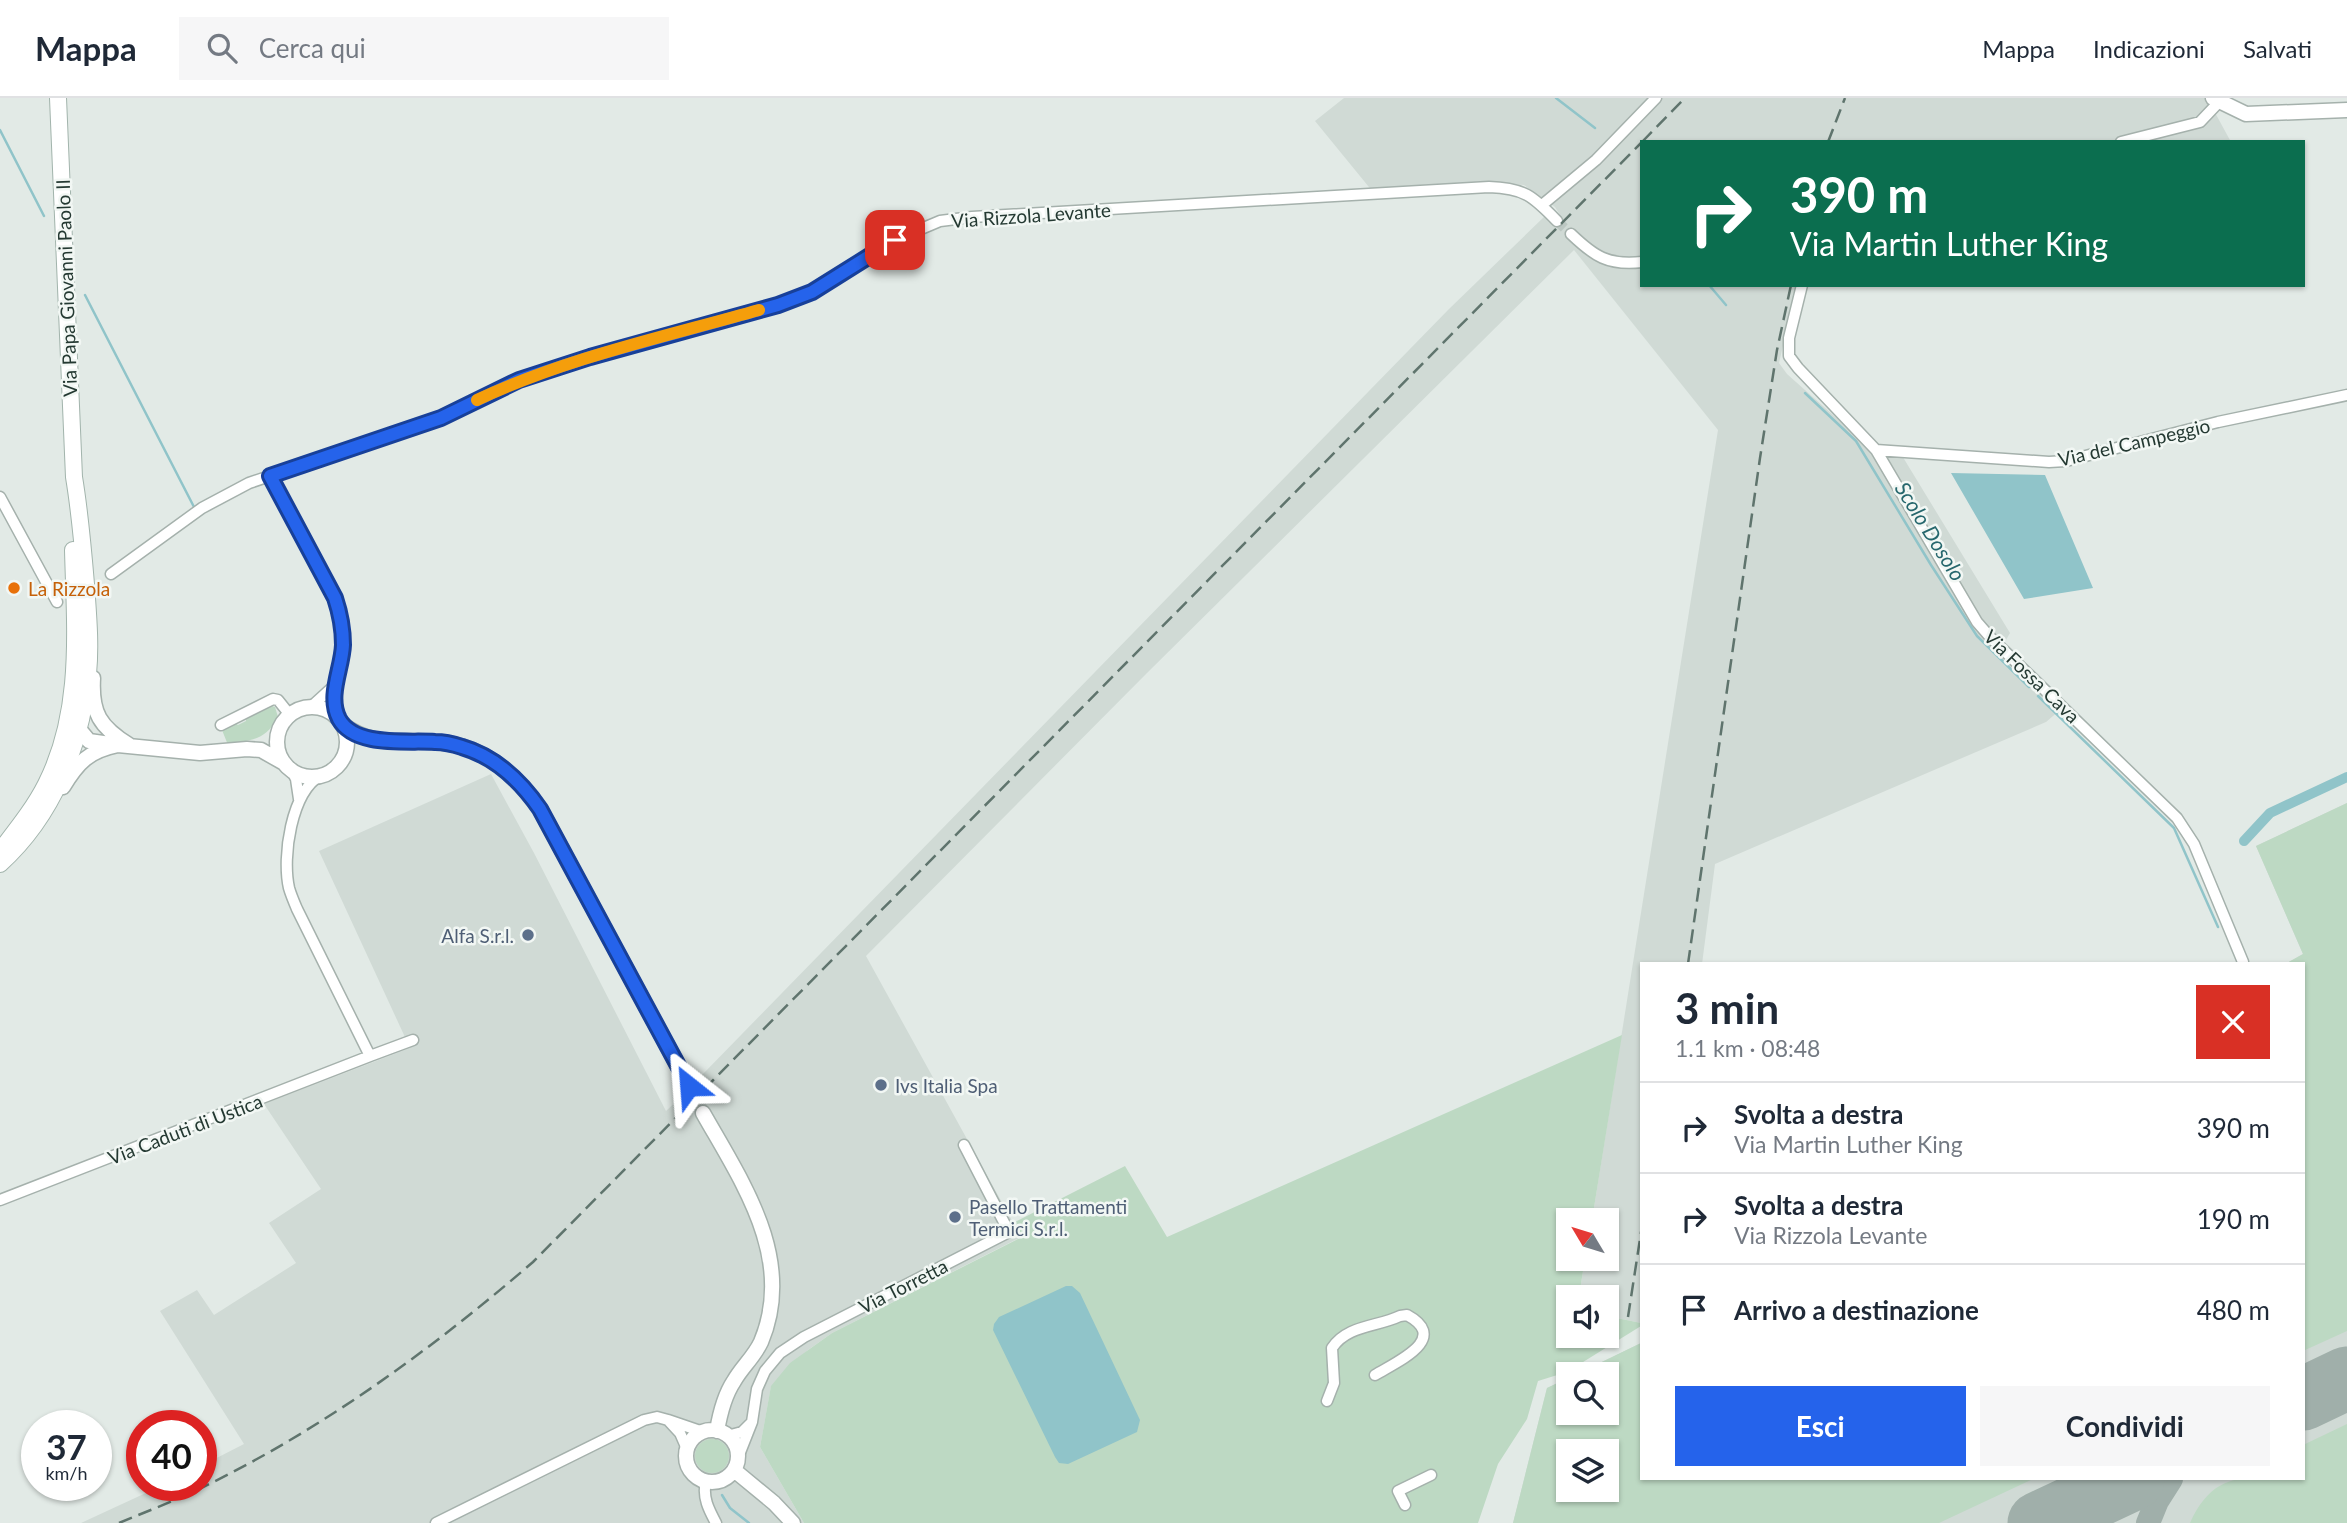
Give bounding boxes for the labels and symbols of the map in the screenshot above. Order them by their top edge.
street label: Via Papa Giovanni Paolo II [51,179,81,397]
street label: Via Rizzola Levante [950,198,1112,232]
pin [865,210,925,270]
street label: Via del Campeggio [2056,413,2212,471]
water label: Scolo Dosolo [1891,477,1971,585]
place label: La Rizzola [28,577,110,600]
marker: La Rizzola [6,580,22,596]
street label: Via Fossa Cava [1979,625,2085,727]
place label: Alfa S.r.l. [441,924,514,947]
marker: Alfa S.r.l. [520,927,536,943]
position arrow [652,1049,726,1123]
place label: Ivs Italia Spa [895,1074,998,1097]
marker: Ivs Italia Spa [873,1077,889,1093]
street label: Via Caduti di Ustica [104,1089,266,1169]
place label: Pasello Trattamenti Termici S.r.l. [969,1195,1127,1240]
north arrow [1556,1208,1619,1270]
marker: Pasello Trattamenti Termici S.r.l. [947,1209,963,1225]
street label: Via Torretta [855,1254,951,1318]
speed limit sign: 40 [126,1410,217,1501]

